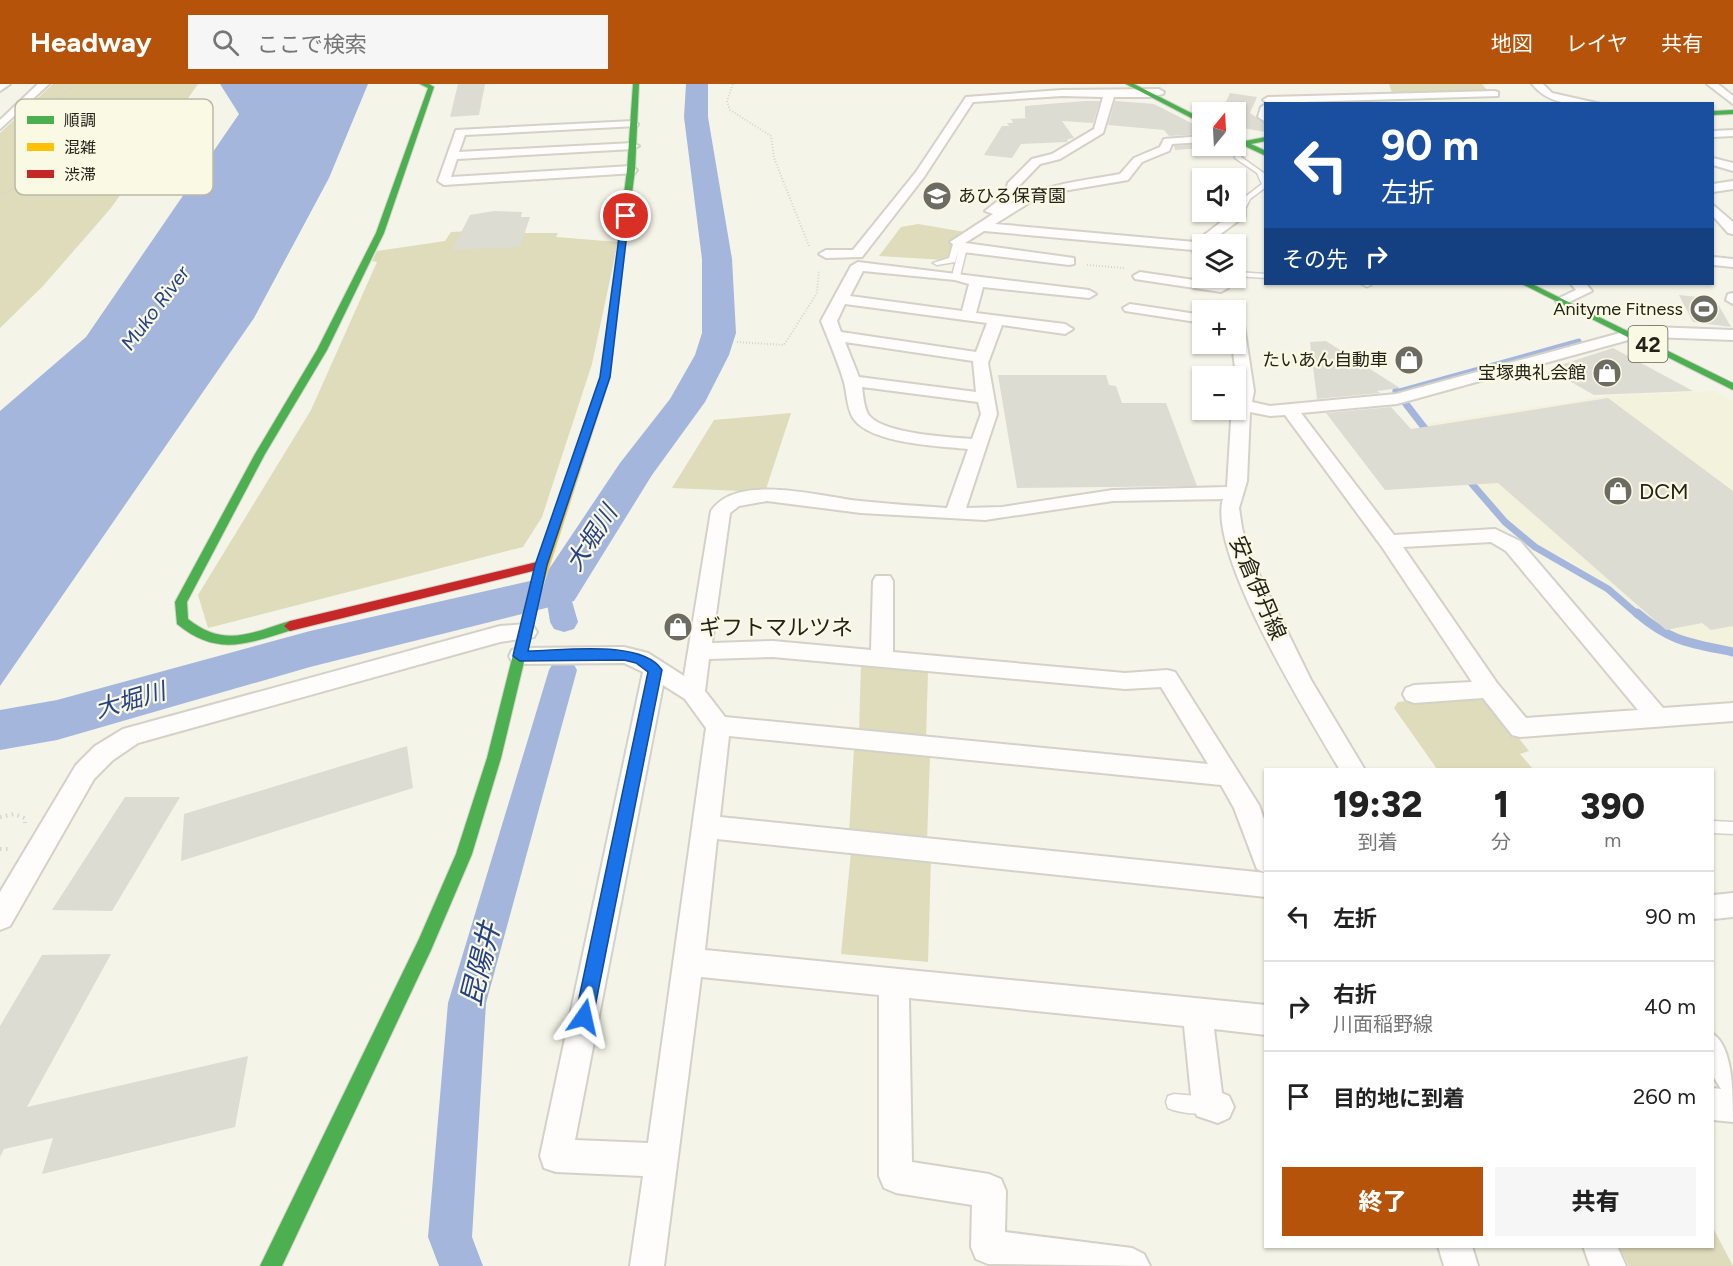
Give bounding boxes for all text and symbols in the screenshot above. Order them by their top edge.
search box [188,15,608,69]
text: Headway [30,25,152,59]
icon: search [209,26,242,59]
text: ここで検索 [257,31,367,58]
text: 地図 [1491,31,1533,56]
text: レイヤ [1566,31,1628,56]
text: 共有 [1661,31,1703,56]
legend [15,99,213,195]
north arrow [1192,102,1246,156]
map controls [1192,102,1246,420]
text: 順調 [64,111,96,130]
text: 90 m [1381,120,1479,171]
icon: left [1282,126,1360,204]
text: 混雑 [64,138,96,157]
text: 渋滞 [64,165,96,184]
button: sound [1192,168,1246,222]
text: 左折 [1381,176,1435,209]
school or university icon: あひる保育園 [921,180,953,212]
place label: あひる保育園 [958,185,1066,207]
pin [600,190,651,241]
icon: arrive [609,199,642,232]
button: layers [1192,234,1246,288]
icon: right [1360,240,1393,273]
text: その先 [1282,246,1348,273]
water label: Muko River [116,260,195,355]
sports icon: Anityme Fitness [1688,293,1720,325]
place label: Anityme Fitness [1553,298,1683,320]
button: + [1192,300,1246,354]
road number: 42 [1628,326,1668,362]
shop icon: たいあん自動車 [1393,344,1425,376]
place label: たいあん自動車 [1262,349,1388,371]
shop icon: 宝塚典礼会館 [1591,357,1623,389]
place label: 宝塚典礼会館 [1478,362,1586,384]
button: − [1192,366,1246,420]
shop icon: DCM [1602,475,1634,507]
place label: DCM [1639,478,1689,505]
water label: 大堀川 [559,497,624,576]
street label: 安倉伊丹線 [1224,532,1292,644]
shop icon: ギフトマルツネ [662,611,694,643]
place label: ギフトマルツネ [699,614,853,641]
water label: 大堀川 [91,675,171,724]
text: 19:32 [1333,783,1422,826]
text: 1 [1494,783,1509,826]
text: 390 [1580,785,1645,828]
text: m [1604,828,1621,852]
text: 到着 [1358,830,1398,854]
text: 分 [1491,830,1511,854]
icon: left [1282,900,1315,933]
text: 90 m [1645,903,1696,930]
text: 左折 [1333,905,1377,932]
water label: 昆陽井 [453,916,507,1009]
text: 右折 [1333,981,1377,1008]
position arrow [552,985,616,1049]
icon: right [1282,990,1315,1023]
text: 40 m [1644,993,1696,1020]
text: 川面稲野線 [1333,1012,1433,1036]
icon: arrive [1282,1080,1315,1113]
text: 260 m [1633,1083,1696,1110]
text: 目的地に到着 [1333,1085,1465,1112]
button: 終了 [1282,1167,1483,1236]
button: 共有 [1495,1167,1696,1236]

